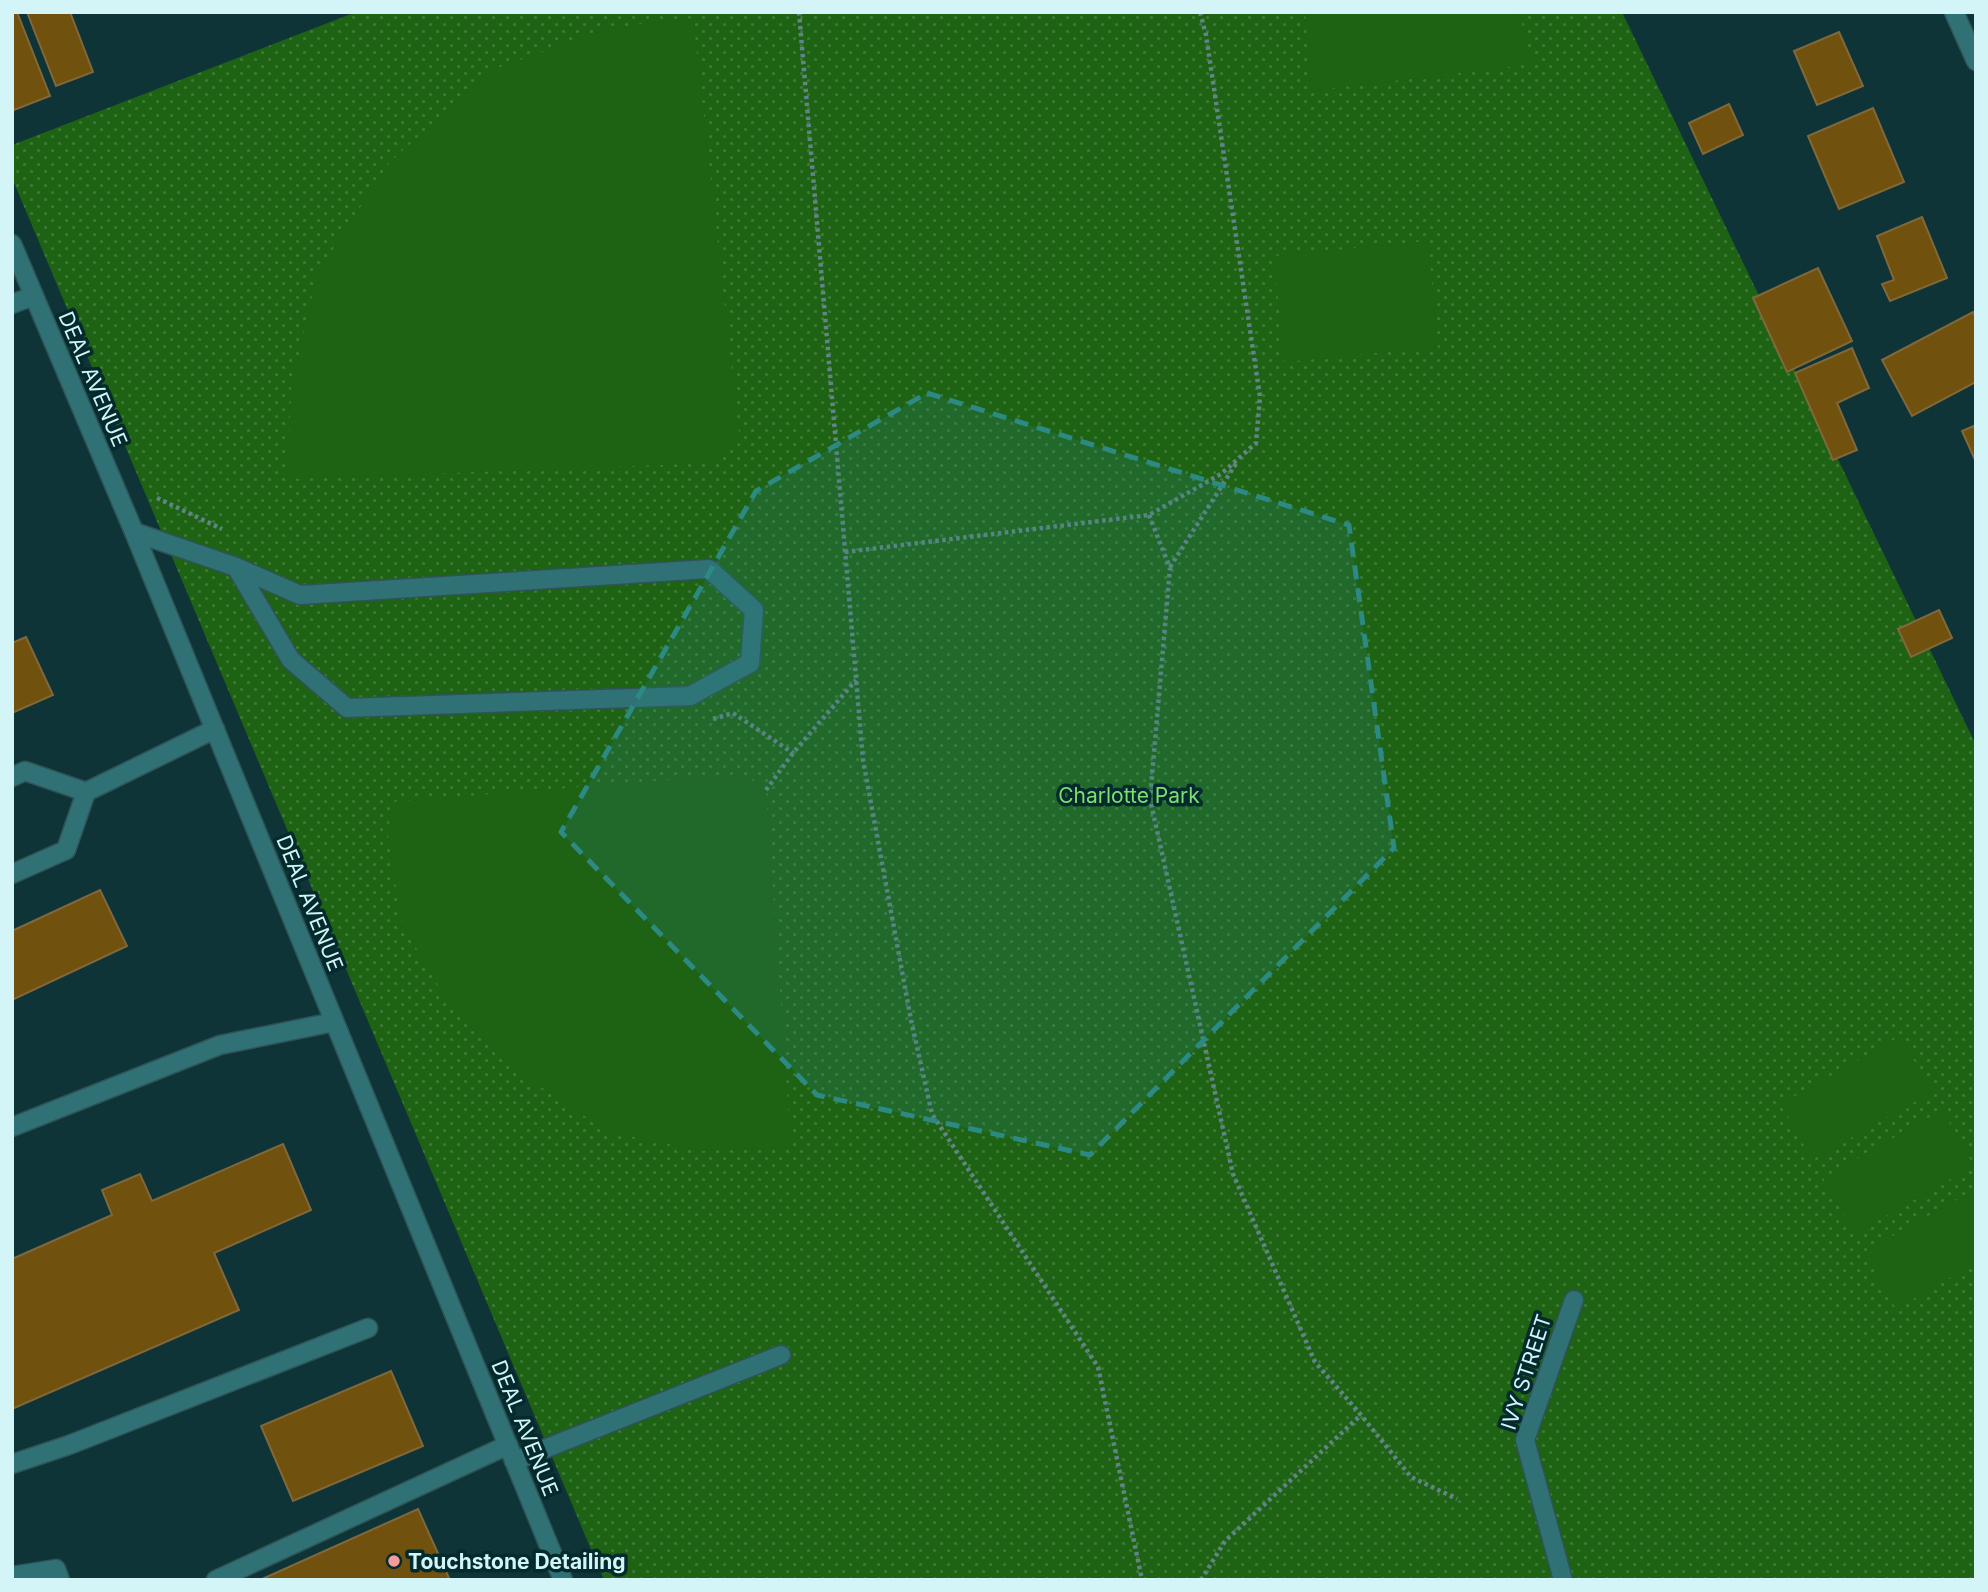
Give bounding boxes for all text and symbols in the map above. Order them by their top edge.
street label: DEAL AVENUE [53,308,133,450]
park label: Charlotte Park [1058,783,1200,808]
street label: DEAL AVENUE [271,831,349,975]
street label: IVY STREET [1496,1311,1556,1433]
street label: DEAL AVENUE [486,1356,564,1500]
place label: Touchstone Detailing [408,1549,626,1574]
marker: Touchstone Detailing [386,1553,402,1569]

